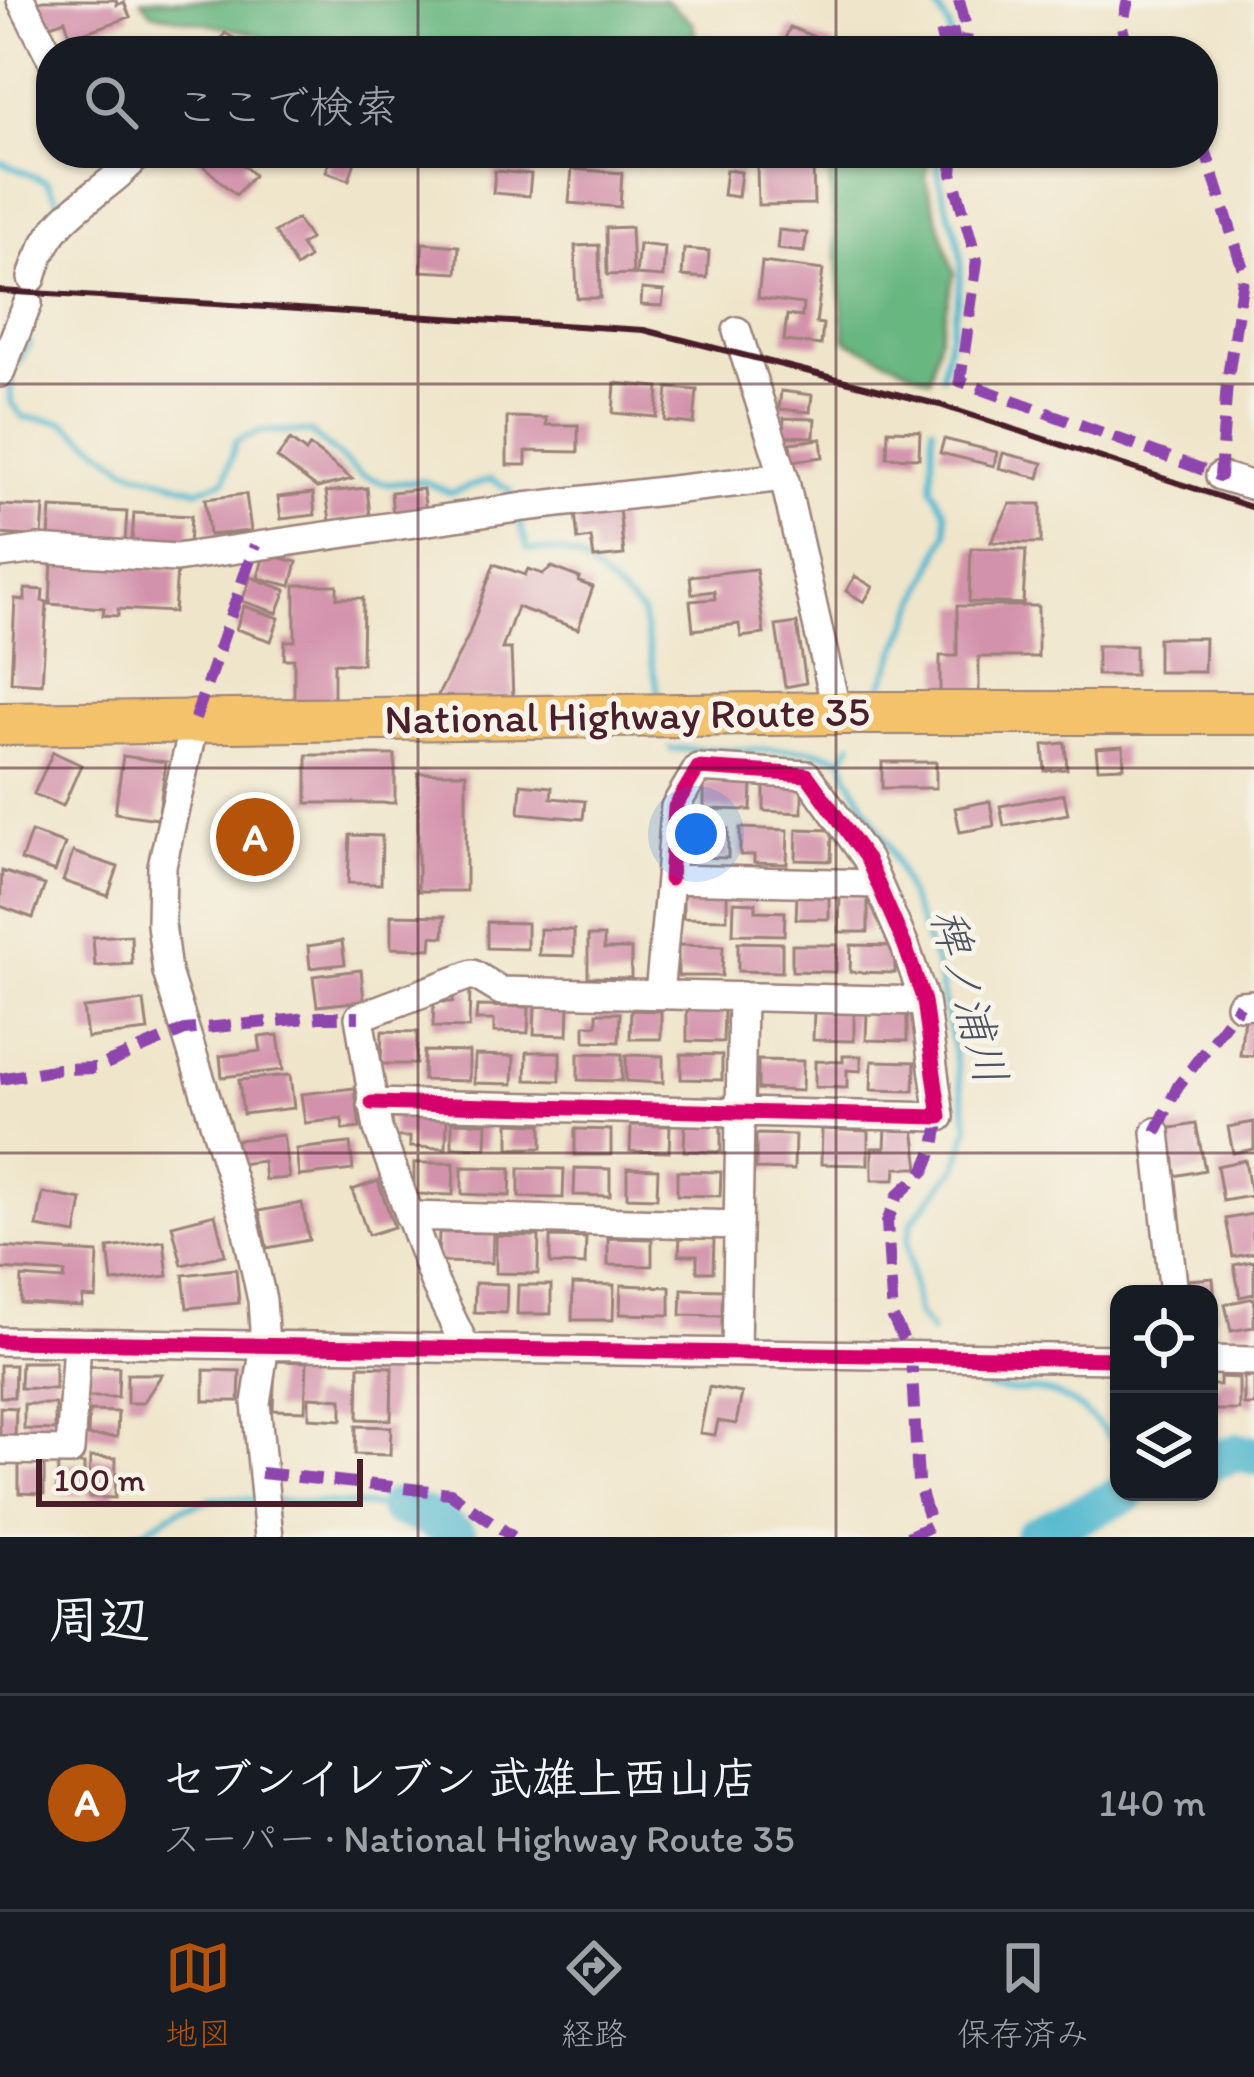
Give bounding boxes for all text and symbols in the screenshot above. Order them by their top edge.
search box [36,36,1218,168]
icon: search [78,69,144,135]
text: ここで検索 [174,79,399,133]
street label: National Highway Route 35 [384,685,870,745]
pin: A [216,792,294,882]
your location [666,804,726,864]
water label: 稗ノ浦川 [921,902,1019,1090]
map controls [1110,1285,1218,1501]
button: locate [1110,1285,1218,1393]
button: layers [1110,1393,1218,1501]
scale bar [36,1453,363,1506]
text: 100 m [54,1460,145,1499]
text: 周辺 [48,1589,150,1650]
text: セブンイレブン 武雄上西山店 [162,1751,757,1805]
text: A [75,1779,99,1826]
text: 140 m [1099,1779,1206,1826]
text: スーパー · National Highway Route 35 [162,1815,794,1862]
tab: 地図 [165,1935,231,2055]
tab: 経路 [561,1935,627,2055]
tab: 保存済み [957,1935,1089,2055]

